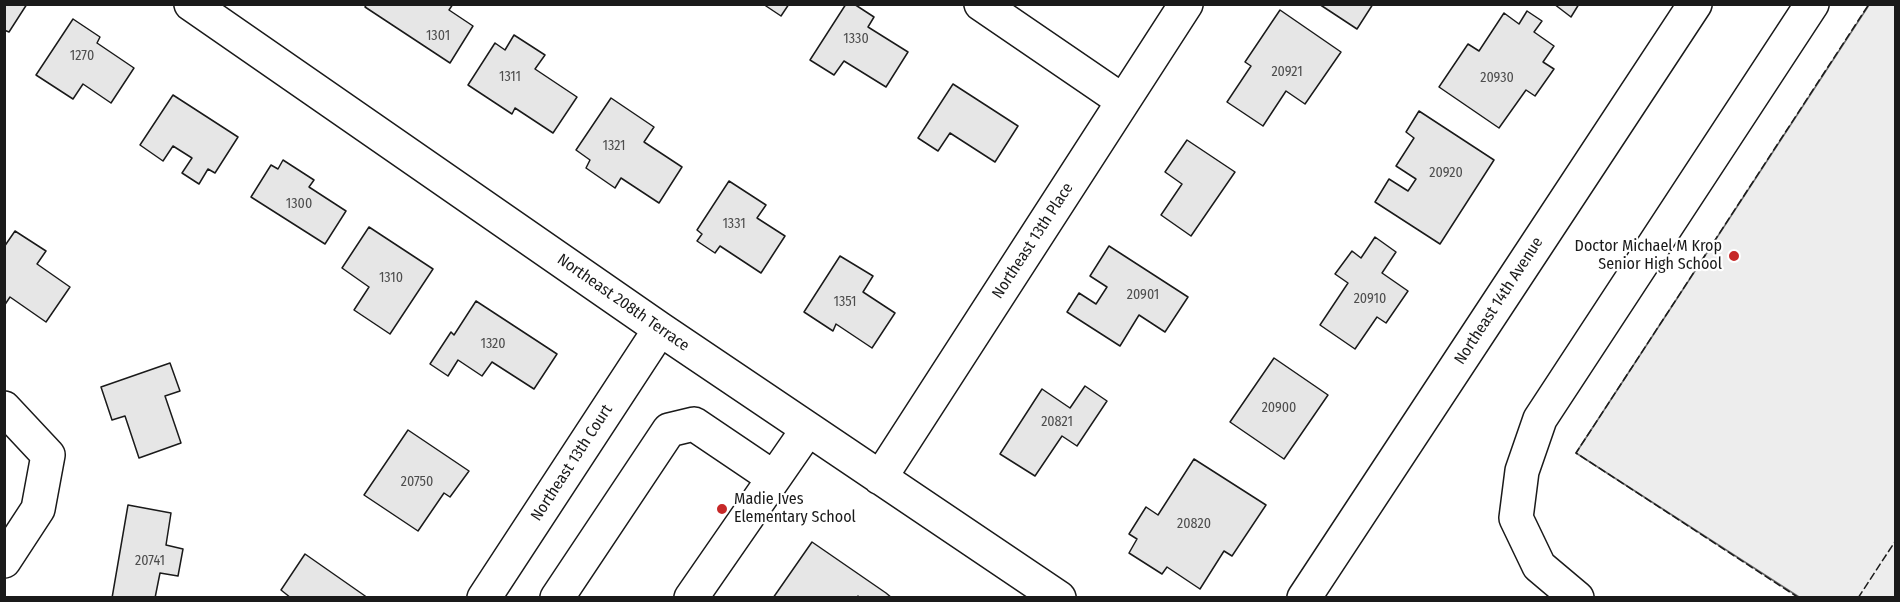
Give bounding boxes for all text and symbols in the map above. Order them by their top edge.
house number: 1301 [426,28,450,44]
house number: 1330 [843,31,869,47]
house number: 1270 [70,48,94,64]
house number: 20921 [1271,64,1303,80]
house number: 1311 [499,69,521,85]
house number: 20930 [1480,70,1514,86]
house number: 1321 [603,138,625,154]
house number: 20920 [1429,165,1463,181]
street label: Northeast 13th Place [988,179,1078,303]
house number: 1300 [286,196,312,212]
house number: 1331 [722,216,746,232]
street label: Northeast 14th Avenue [1451,234,1547,368]
place label: Doctor Michael M Krop Senior High School [1575,237,1722,275]
marker: Doctor Michael M Krop Senior High School [1727,249,1741,263]
street label: Northeast 208th Terrace [553,250,693,356]
house number: 1310 [379,270,403,286]
house number: 20901 [1127,287,1159,303]
house number: 20910 [1354,291,1386,307]
house number: 1351 [834,294,856,310]
house number: 1320 [480,336,506,352]
house number: 20900 [1262,400,1296,416]
street label: Northeast 13th Court [527,401,617,525]
house number: 20821 [1041,414,1073,430]
house number: 20750 [401,474,433,490]
place label: Madie Ives Elementary School [734,490,856,528]
marker: Madie Ives Elementary School [715,502,729,516]
house number: 20820 [1177,516,1211,532]
house number: 20741 [135,553,165,569]

